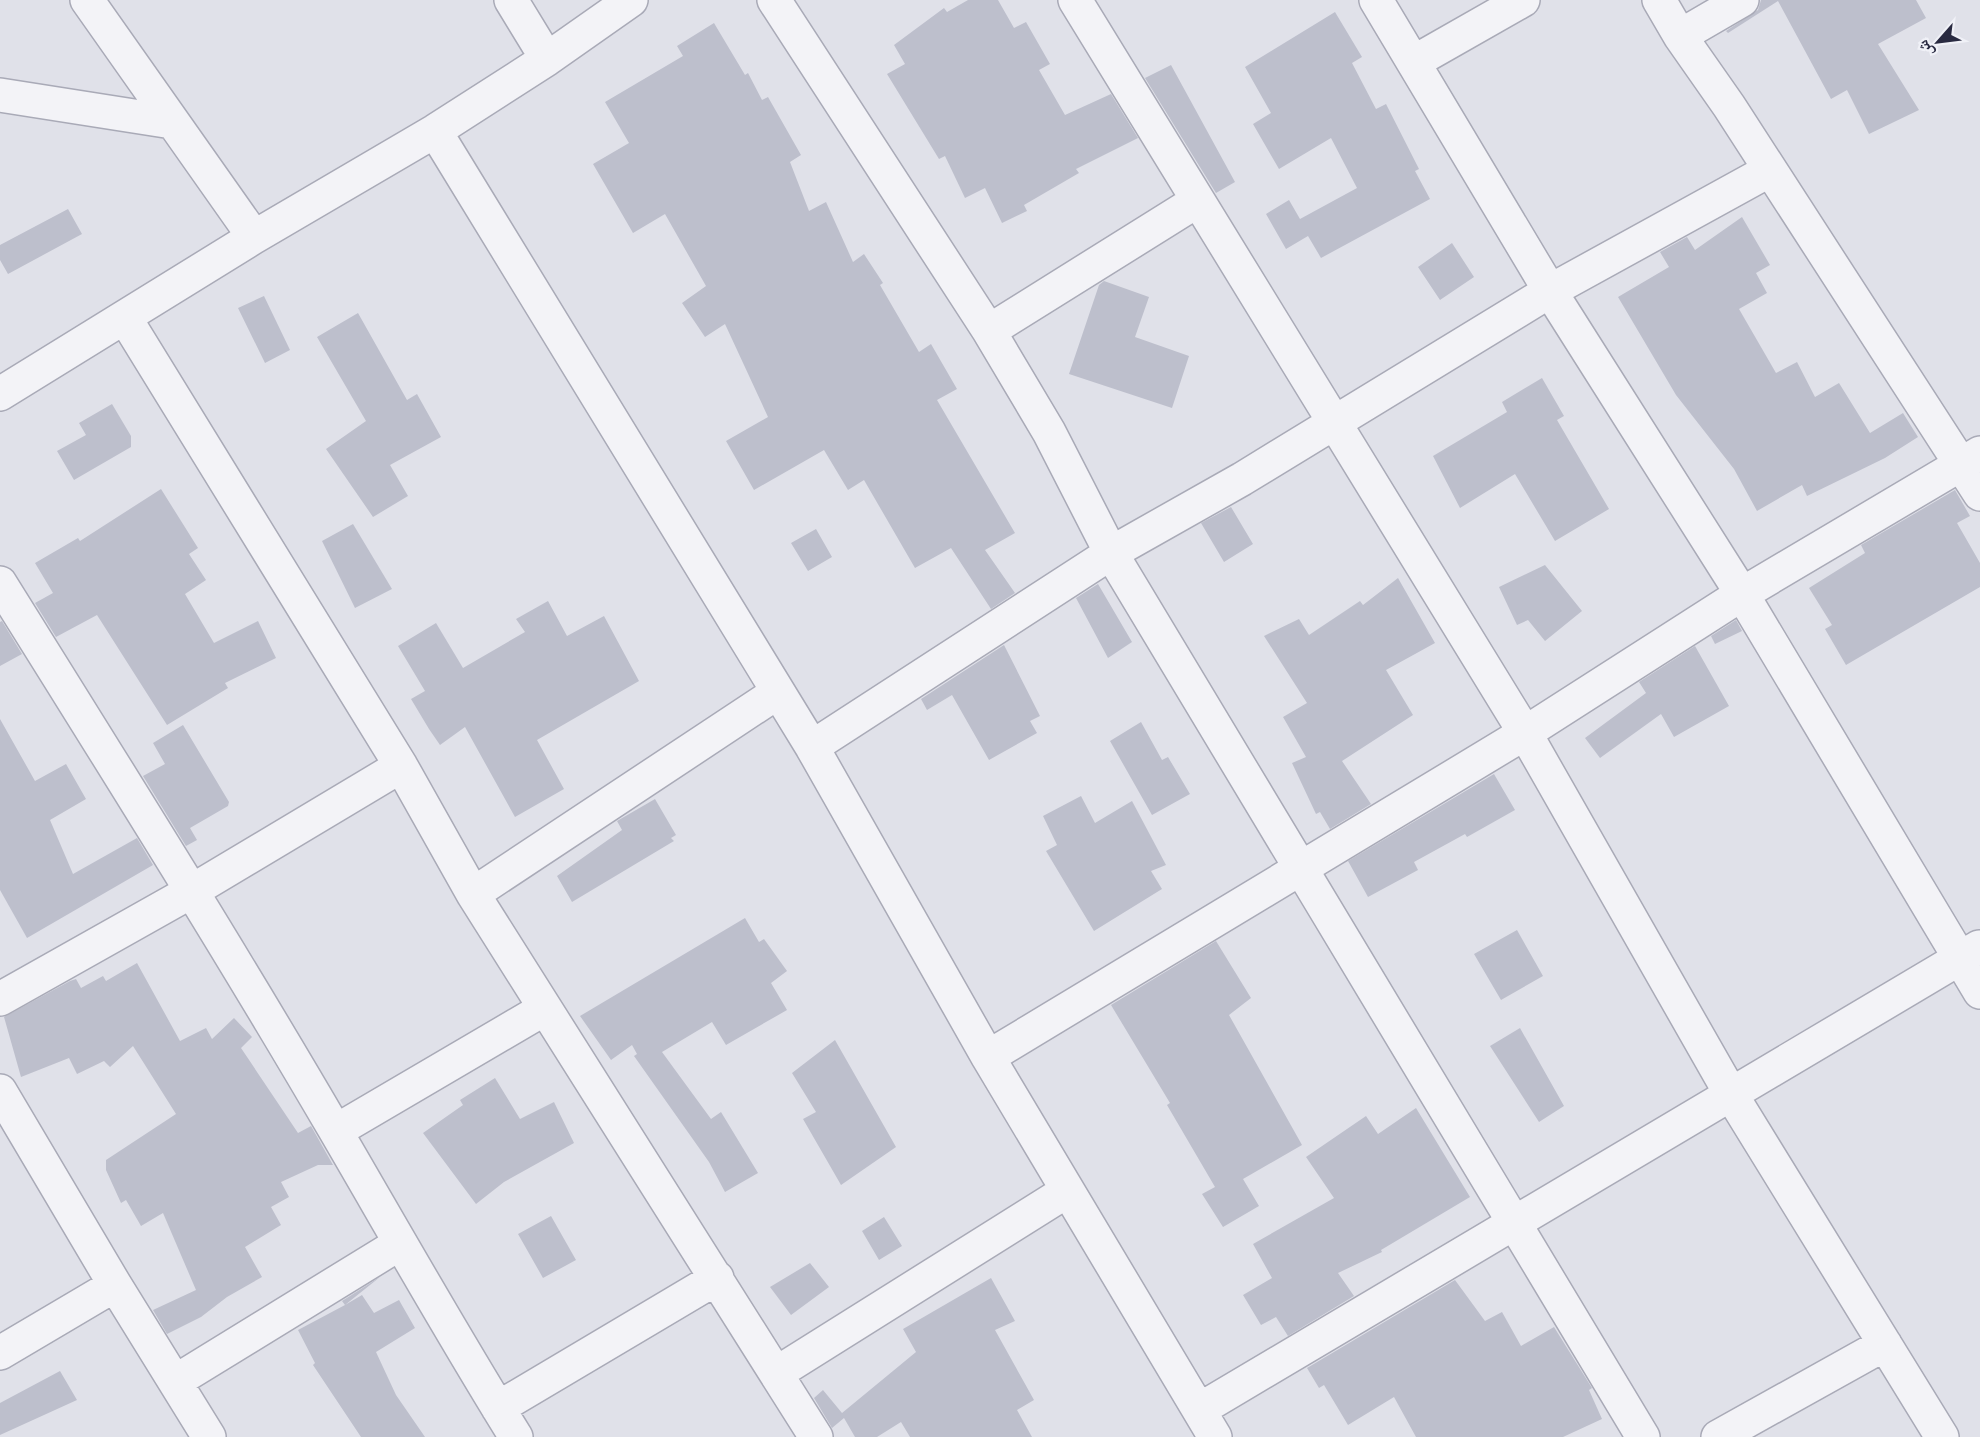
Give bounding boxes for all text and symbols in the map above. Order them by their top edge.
north arrow [1908,12,1968,72]
text: ش [1911,36,1939,62]

